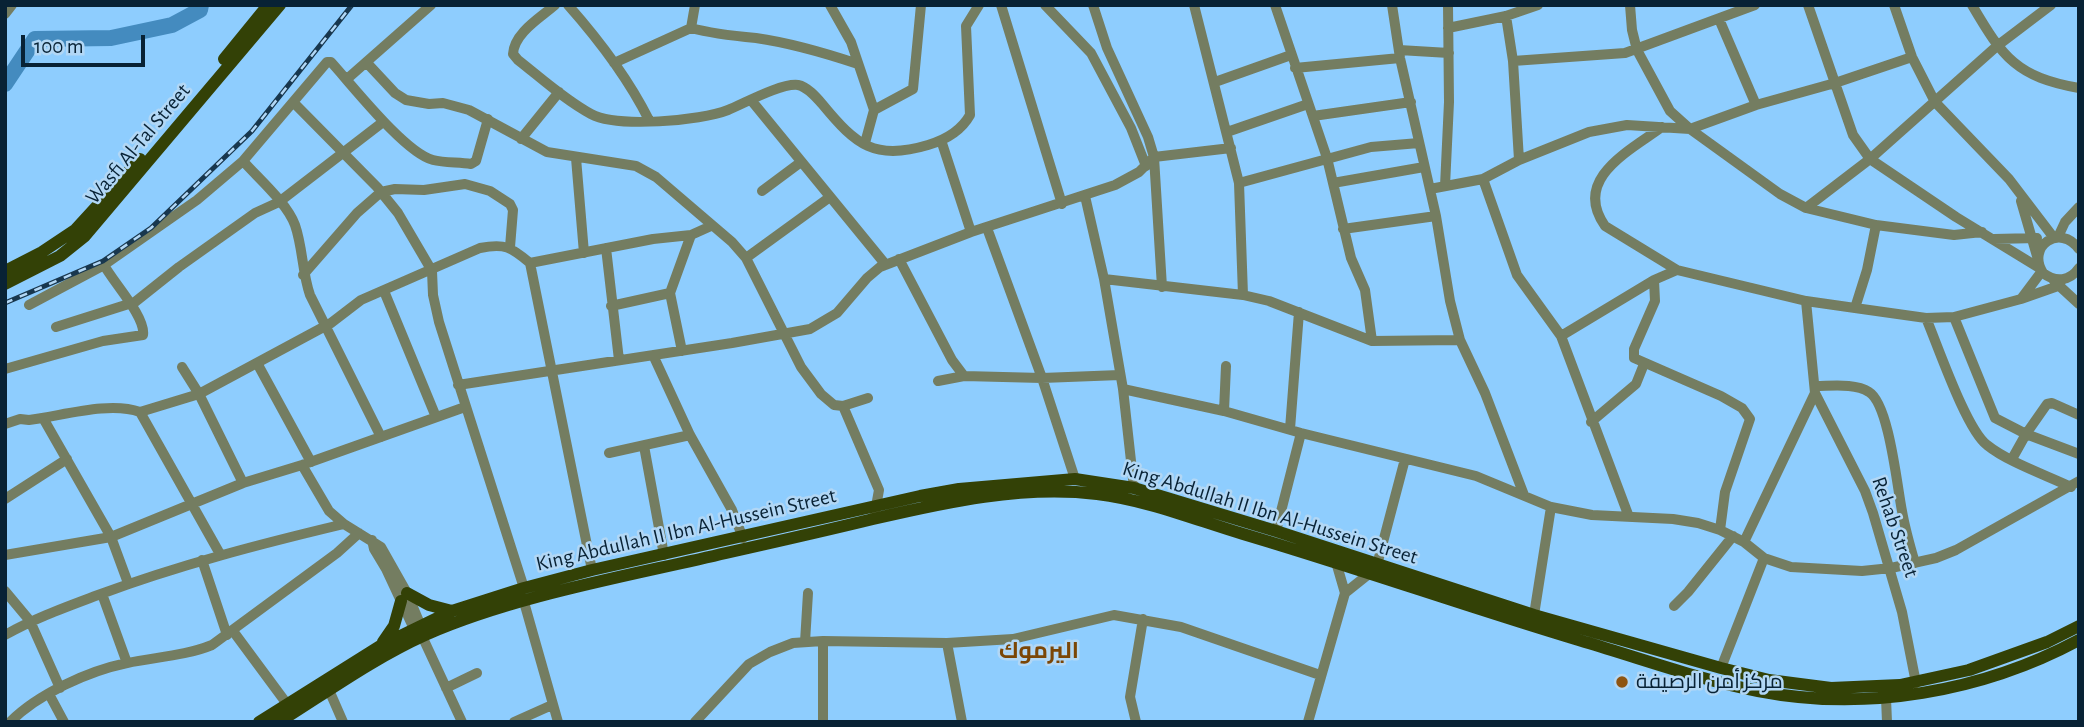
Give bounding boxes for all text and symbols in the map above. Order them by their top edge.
scale bar [24,21,149,65]
text: 100 m [34,36,84,57]
street label: Wasfi Al-Tal Street [80,79,196,209]
street label: King Abdullah II Ibn Al-Hussein Street [1119,456,1421,570]
street label: Rehab Street [1866,473,1924,581]
street label: King Abdullah II Ibn Al-Hussein Street [533,483,839,577]
district label: اليرموك [999,637,1079,665]
place label: مركز أمن الرصيفة [1636,669,1783,695]
marker: مركز أمن الرصيفة [1614,674,1630,690]

